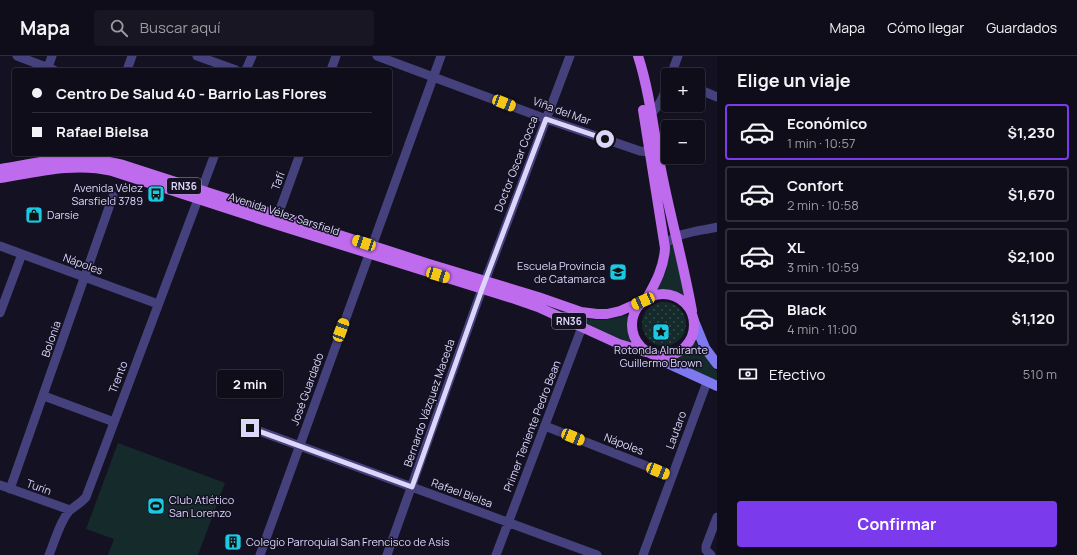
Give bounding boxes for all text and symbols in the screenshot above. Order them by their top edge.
search box [94,10,374,46]
text: Mapa [20,15,70,41]
icon: search [108,17,130,39]
text: Buscar aquí [140,17,220,38]
text: Mapa [830,18,865,37]
text: Cómo llegar [887,18,964,37]
text: Guardados [986,18,1057,37]
map controls [661,68,705,164]
button: + [661,68,705,112]
text: Elige un viaje [737,68,851,92]
text: Centro De Salud 40 - Barrio Las Flores [56,83,327,104]
car [491,93,517,113]
street label: Viña del Mar [531,93,593,128]
text: Económico [787,113,867,134]
street label: Doctor Oscar Cocca [490,114,541,214]
icon: car [739,114,775,150]
button: − [661,120,705,164]
text: Rafael Bielsa [56,121,149,142]
text: $1,230 [1008,122,1055,143]
route start [596,130,614,148]
text: 1 min · 10:57 [787,134,856,152]
street label: Tafí [267,169,288,192]
text: Confort [787,175,844,196]
icon: car [739,176,775,212]
road number: RN36 [167,178,201,194]
place label: Avenida Vélez Sarsfield 3789 [71,180,143,208]
bus stop icon: Avenida Vélez Sarsfield 3789 [146,184,166,204]
text: $1,670 [1008,184,1055,205]
street label: Avenida Vélez Sarsfield [227,188,342,239]
text: 2 min · 10:58 [787,196,859,214]
shop icon: Darsie [24,205,44,225]
place label: Darsie [47,207,80,222]
car [351,234,377,252]
text: XL [787,237,805,258]
icon: car [739,238,775,274]
text: $2,100 [1008,246,1055,267]
street label: Nápoles [61,249,105,278]
place label: Escuela Provincia de Catamarca [517,258,605,286]
text: 3 min · 10:59 [787,258,859,276]
school or university icon: Escuela Provincia de Catamarca [608,262,628,282]
car [425,266,451,284]
car [630,291,656,311]
text: Black [787,299,826,320]
icon: car [739,300,775,336]
text: $1,120 [1011,308,1055,329]
road number: RN36 [552,313,586,329]
car [331,317,351,343]
street label: Bolonia [37,319,64,359]
text: 4 min · 11:00 [787,320,857,338]
place icon: Rotonda Almirante Guillermo Brown [651,322,671,342]
street label: Bernardo Vázquez Maceda [400,337,458,469]
place label: Rotonda Almirante Guillermo Brown [614,342,709,370]
street label: José Guardado [287,350,327,427]
street label: Trento [105,358,131,395]
street label: Primer Teniente Pedro Bean [500,358,564,494]
icon: cash [737,363,759,385]
text: Efectivo [769,364,825,385]
text: 510 m [1023,365,1057,383]
callout: 2 min [217,370,283,398]
text: 2 min [233,375,267,393]
street label: Lautaro [662,408,689,451]
route end [241,419,259,437]
car [560,427,586,447]
street label: Nápoles [602,429,646,458]
car [645,461,671,481]
street label: Rafael Bielsa [429,474,495,511]
street label: Turín [25,475,54,498]
place label: Club Atlético San Lorenzo [169,492,235,520]
sports icon: Club Atlético San Lorenzo [146,496,166,516]
button: Confirmar [737,501,1057,547]
building icon: Colegio Parroquial San Frencisco de Asís [223,532,243,552]
place label: Colegio Parroquial San Frencisco de Asís [246,534,450,549]

